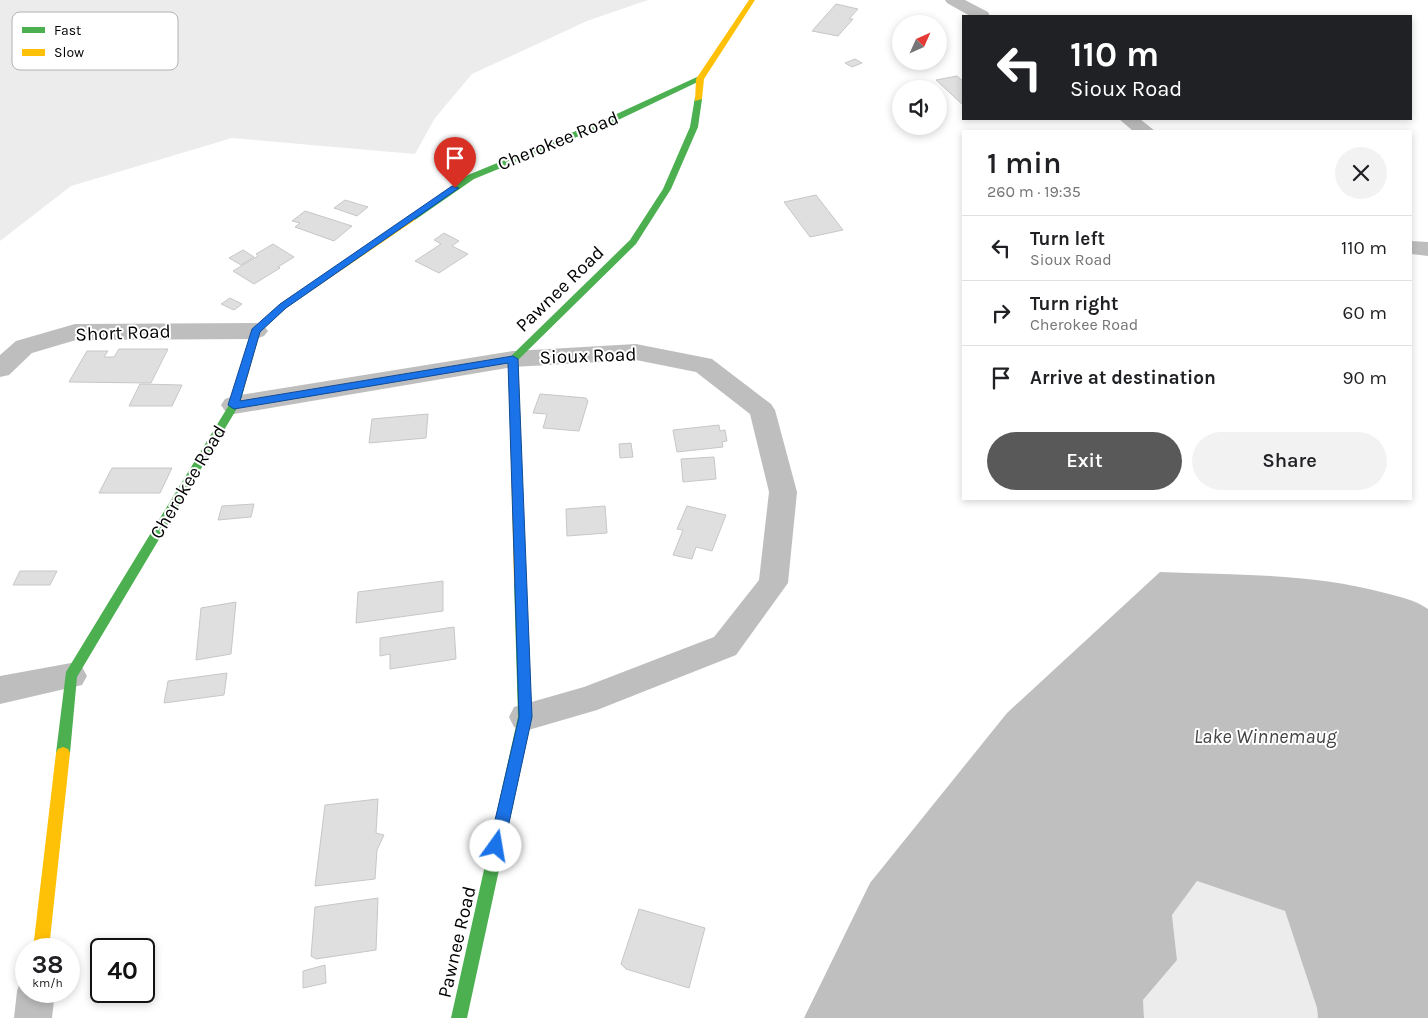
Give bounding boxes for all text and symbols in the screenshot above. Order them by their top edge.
legend [12,12,178,70]
north arrow [892,15,948,70]
map controls [892,15,947,135]
text: Fast [54,22,81,39]
text: 110 m [1070,34,1159,75]
icon: left [987,35,1052,100]
text: Slow [54,44,84,61]
text: Sioux Road [1070,76,1182,102]
button: sound [892,80,947,135]
street label: Cherokee Road [494,107,622,175]
pin [434,137,476,188]
icon: arrive [441,144,469,172]
text: 1 min [987,145,1061,181]
button: close [1335,147,1387,199]
text: 260 m · 19:35 [987,182,1081,201]
text: Turn left [1030,228,1105,250]
icon: left [987,234,1015,262]
text: 110 m [1341,237,1387,259]
street label: Pawnee Road [511,241,609,337]
text: Sioux Road [1030,250,1112,269]
text: Turn right [1030,293,1119,315]
icon: right [987,299,1015,327]
text: 60 m [1343,302,1387,324]
text: Cherokee Road [1030,315,1138,334]
street label: Short Road [75,320,171,346]
street label: Sioux Road [539,343,637,369]
icon: arrive [987,364,1015,392]
text: Arrive at destination [1030,367,1216,389]
text: 90 m [1342,367,1387,389]
street label: Cherokee Road [145,421,231,543]
button: Exit [987,432,1182,490]
button: Share [1192,432,1387,490]
water label: Lake Winnemaug [1194,725,1337,748]
position arrow [469,819,521,871]
street label: Pawnee Road [433,884,481,1000]
speed limit sign: 40 [90,938,155,1003]
text: 38 [32,950,63,979]
text: km/h [32,976,63,990]

